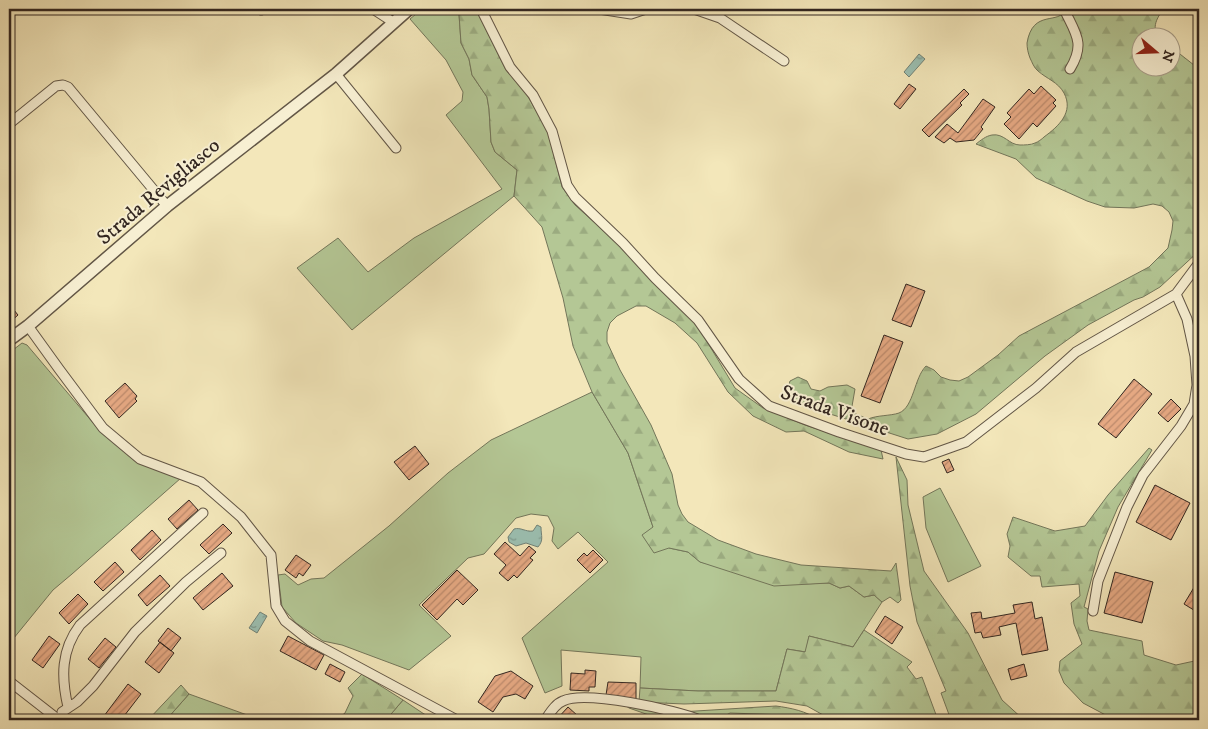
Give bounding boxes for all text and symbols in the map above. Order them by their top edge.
north arrow [1130,28,1180,78]
text: N [1157,48,1178,65]
street label: Strada Revigliasco [92,133,225,251]
street label: Strada Visone [777,379,893,443]

